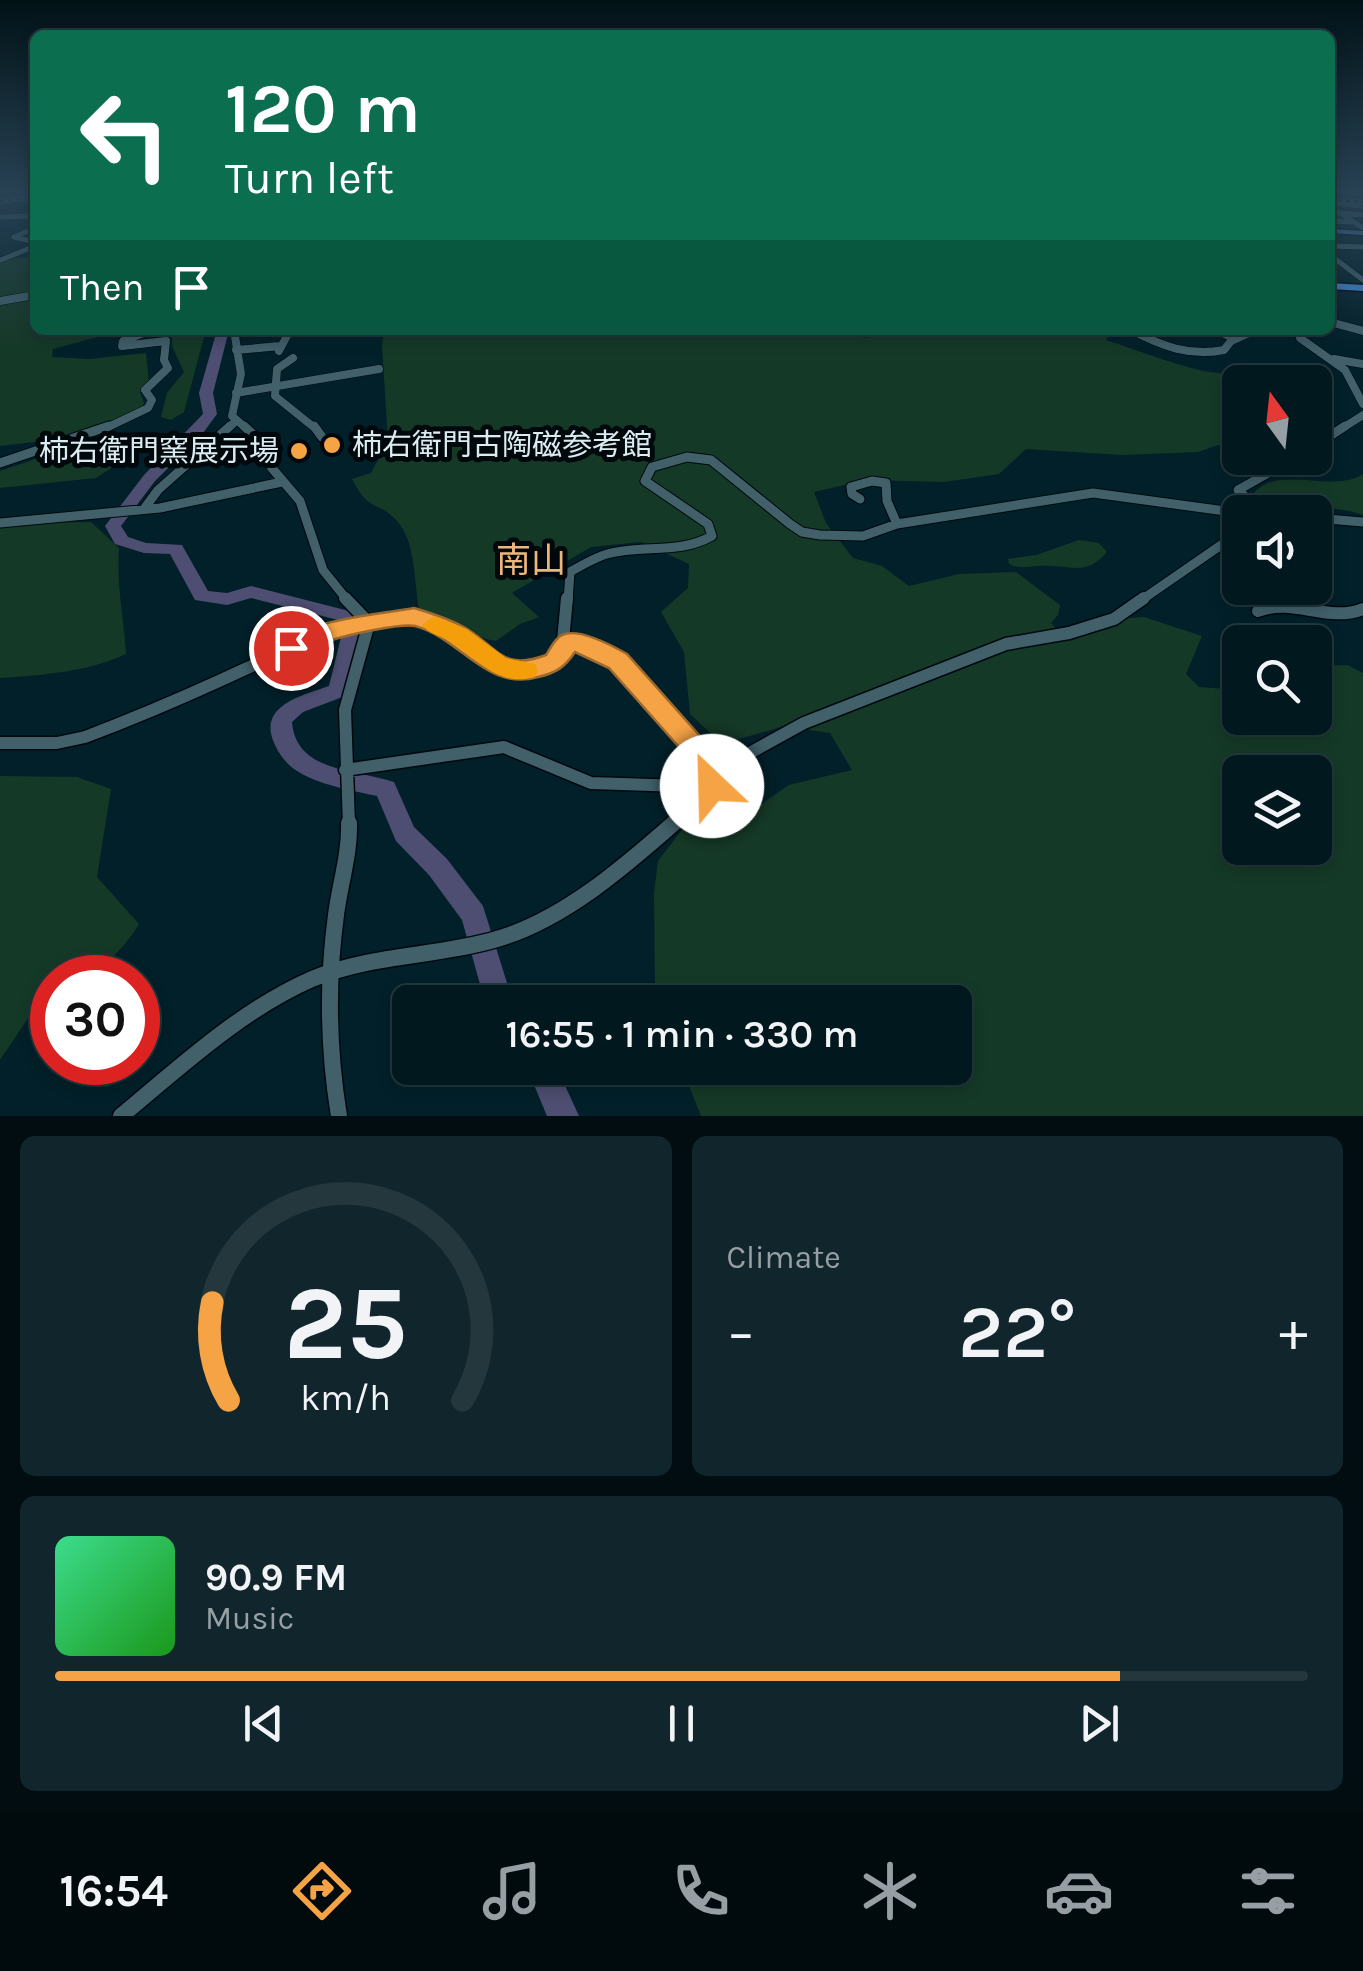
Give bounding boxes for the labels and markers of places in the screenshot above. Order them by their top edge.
place label: 柿右衛門古陶磁参考館 [352,427,652,463]
place label: 柿右衛門窯展示場 [39,433,279,469]
marker: 柿右衛門古陶磁参考館 [321,434,343,456]
marker: 柿右衛門窯展示場 [288,440,310,462]
pin [249,606,334,691]

